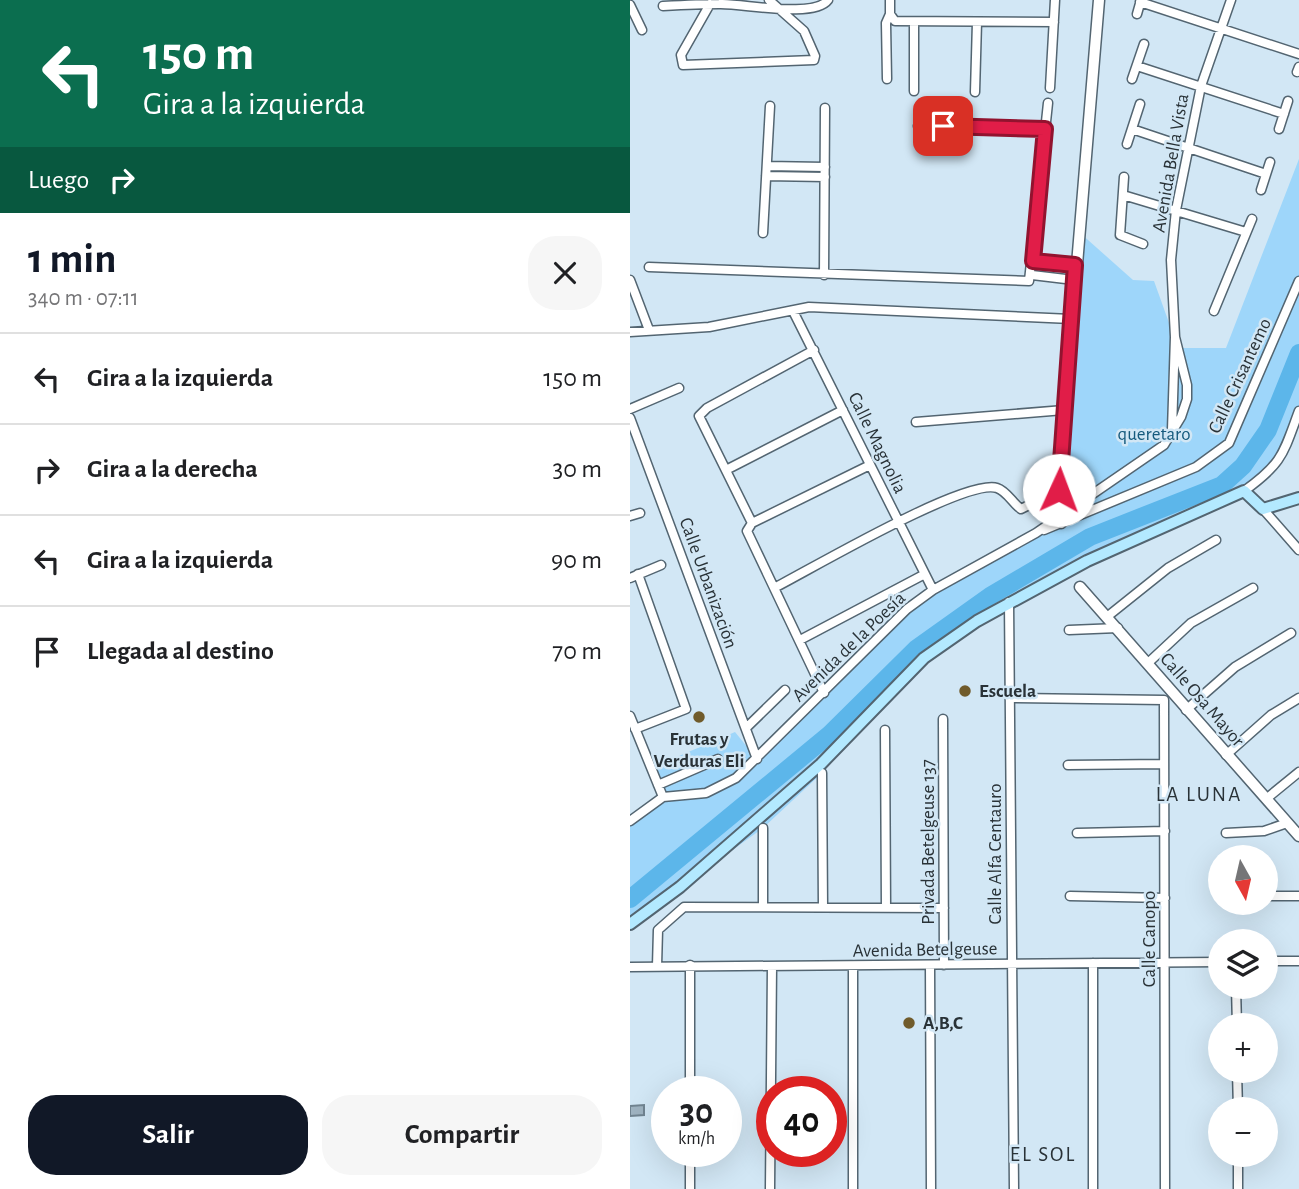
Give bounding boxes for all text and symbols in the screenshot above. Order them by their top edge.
icon: left [28,28,119,119]
text: 150 m [143,30,254,79]
text: Gira a la izquierda [143,88,365,120]
street label: Avenida Bella Vista [1149,92,1193,234]
pin [913,96,973,156]
icon: arrive [924,107,962,145]
icon: right [103,161,141,199]
text: Luego [28,167,89,193]
button: close [528,236,602,310]
text: 1 min [28,238,117,280]
text: 340 m · 07:11 [28,287,139,310]
street label: Calle Crisantemo [1205,315,1275,437]
icon: left [28,360,66,398]
text: Gira a la izquierda [87,365,273,391]
text: 150 m [543,365,602,391]
street label: Calle Magnolia [844,389,910,497]
park label: queretaro [1117,425,1191,444]
icon: right [28,451,66,489]
position arrow [1022,453,1096,527]
text: Gira a la derecha [87,456,258,482]
text: 30 m [552,456,602,482]
street label: Calle Urbanización [676,515,740,651]
icon: left [28,542,66,580]
text: Gira a la izquierda [87,547,273,573]
text: 90 m [551,547,602,573]
street label: Avenida de la Poesía [789,588,909,706]
icon: arrive [28,633,66,671]
text: Llegada al destino [87,638,274,664]
text: 70 m [552,638,602,664]
street label: Calle Osa Mayor [1156,649,1248,751]
place label: Escuela [979,682,1036,701]
marker: Escuela [957,683,973,699]
marker: Frutas y Verduras Eli [691,709,707,725]
place label: Frutas y Verduras Eli [653,730,745,771]
street label: Privada Betelgeuse 137 [919,759,938,925]
street label: Calle Alfa Centauro [986,784,1005,924]
district label: LA LUNA [1156,784,1242,805]
north arrow [1208,845,1278,915]
map controls [1208,845,1278,1167]
street label: Calle Canopo [1140,891,1159,987]
button: layers [1208,929,1278,999]
street label: Avenida Betelgeuse [852,939,998,961]
button: + [1208,1013,1278,1083]
place label: A,B,C [923,1014,963,1033]
marker: A,B,C [901,1015,917,1031]
speed limit sign: 40 [756,1076,847,1167]
button: Salir [28,1095,308,1175]
button: Compartir [322,1095,602,1175]
text: 30 [680,1095,713,1130]
button: − [1208,1097,1278,1167]
text: km/h [678,1130,715,1148]
district label: EL SOL [1010,1144,1076,1165]

